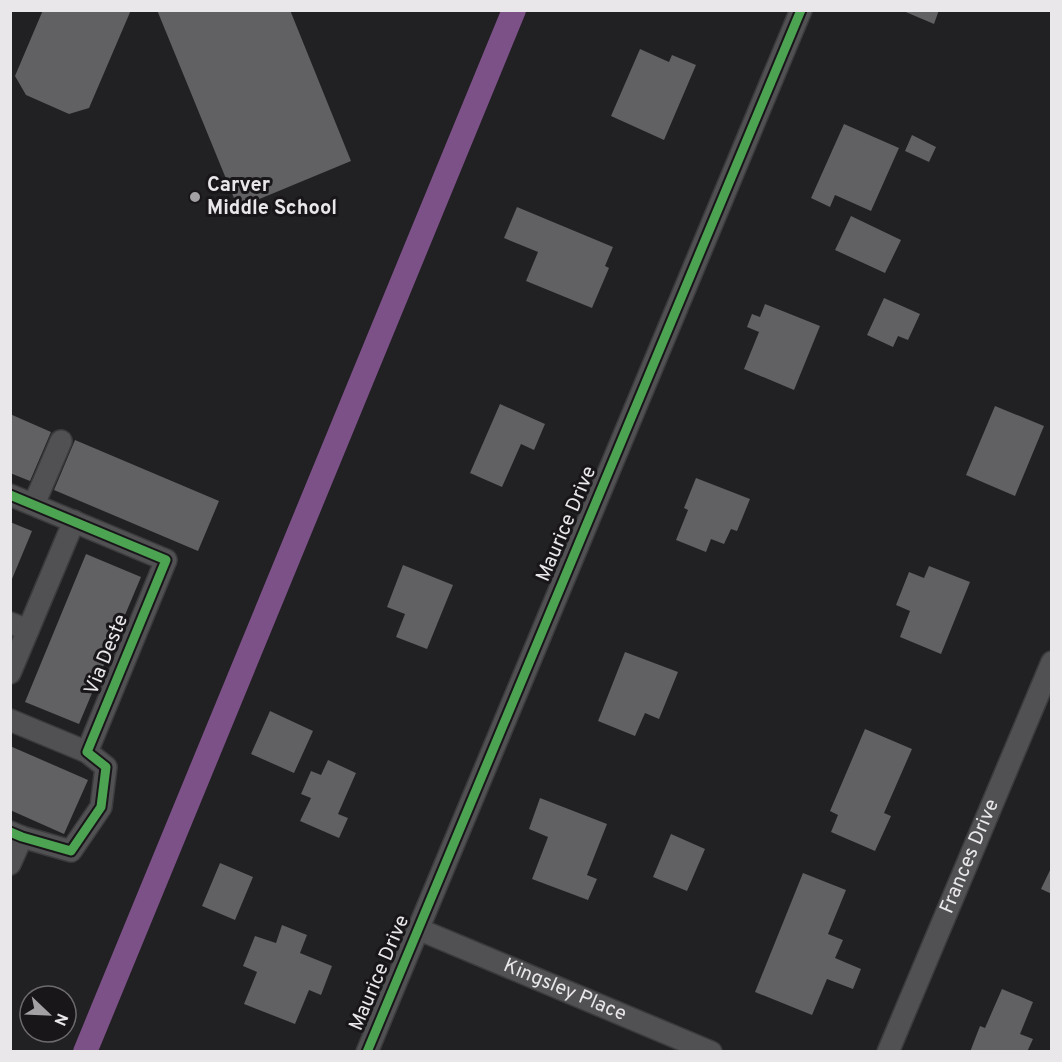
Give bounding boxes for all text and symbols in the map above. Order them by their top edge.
place label: Carver Middle School [207,173,337,222]
marker: Carver Middle School [188,190,202,204]
street label: Maurice Drive [531,462,603,586]
street label: Via Deste [79,611,135,699]
street label: Frances Drive [935,795,1006,918]
street label: Maurice Drive [344,911,416,1035]
street label: Kingsley Place [499,953,630,1028]
north arrow [18,984,78,1044]
text: N [49,1010,71,1028]

